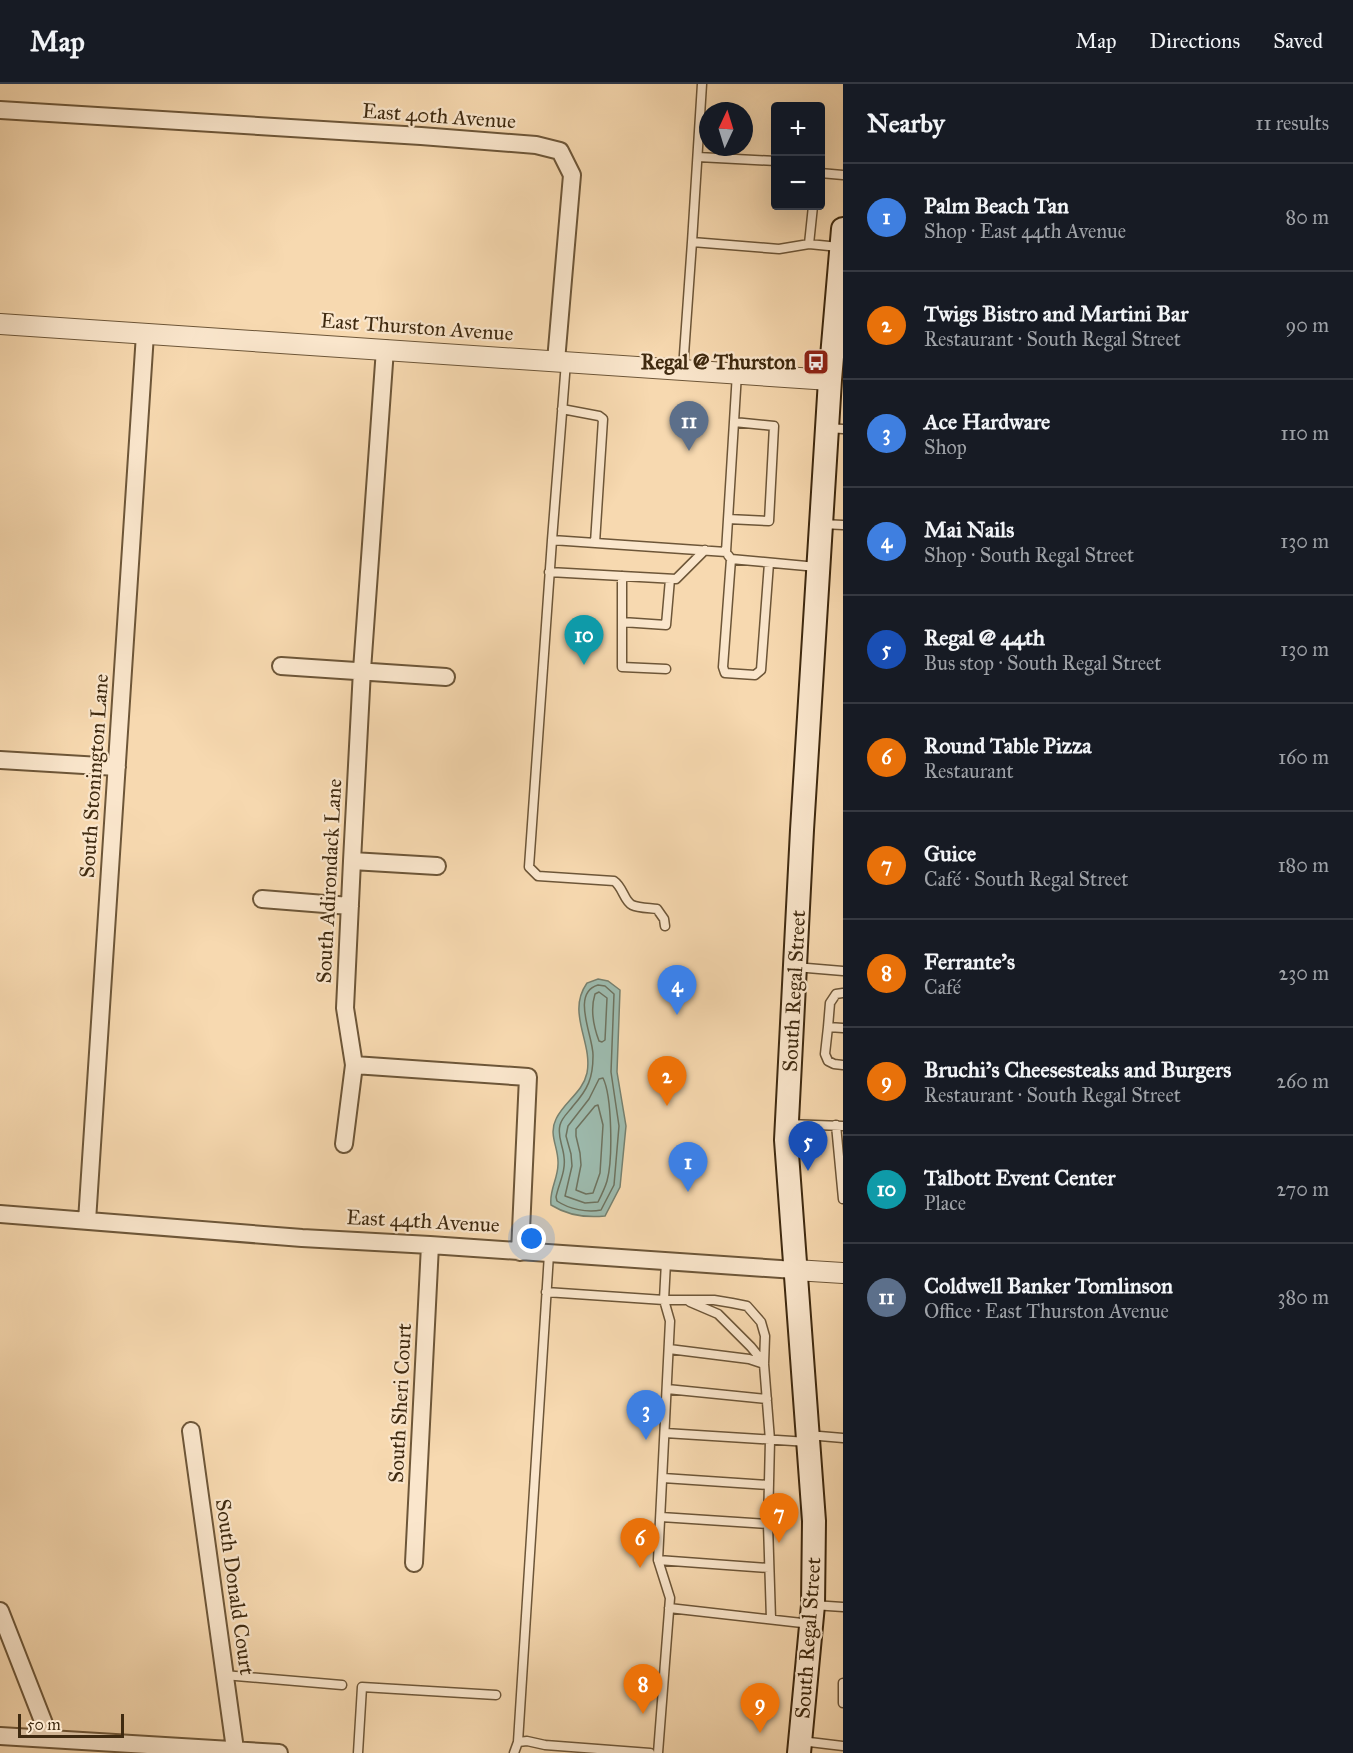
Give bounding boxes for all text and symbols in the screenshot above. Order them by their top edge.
text: Map [30,24,85,59]
text: Map [1076,28,1117,54]
text: Directions [1150,28,1240,54]
text: Saved [1273,28,1323,54]
street label: East 40th Avenue [361,98,517,134]
north arrow [699,102,753,156]
map controls [771,102,825,210]
button: + [771,102,825,156]
text: Nearby [867,107,945,139]
text: 11 results [1256,111,1329,135]
button: − [771,156,825,210]
text: Palm Beach Tan [924,192,1069,219]
text: 1 [883,205,890,229]
text: 80 m [1286,205,1329,229]
text: Shop · East 44th Avenue [924,219,1126,243]
text: Twigs Bistro and Martini Bar [924,300,1189,327]
street label: East Thurston Avenue [320,307,515,347]
text: 2 [882,313,891,337]
text: 90 m [1286,313,1329,337]
text: Restaurant · South Regal Street [924,327,1181,351]
bus stop icon: Regal @ Thurston [801,347,831,377]
place label: Regal @ Thurston [641,349,797,375]
pin: 11 [670,402,708,451]
text: Ace Hardware [924,408,1050,435]
text: 3 [883,421,891,445]
text: 110 m [1281,421,1329,445]
text: Shop [924,435,967,459]
text: Mai Nails [924,516,1014,543]
text: 4 [881,529,892,553]
text: 130 m [1280,529,1329,553]
text: Shop · South Regal Street [924,543,1134,567]
pin: 10 [564,616,604,665]
text: Regal @ 44th [924,624,1045,651]
text: 5 [882,637,891,661]
text: 130 m [1280,637,1329,661]
text: Bus stop · South Regal Street [924,651,1161,675]
street label: South Stonington Lane [74,673,114,879]
text: Round Table Pizza [924,732,1092,759]
text: 6 [881,745,892,769]
text: 160 m [1278,745,1329,769]
text: Restaurant [924,759,1014,783]
street label: South Adirondack Lane [311,778,347,984]
text: Guice [924,840,976,867]
text: 7 [881,853,892,877]
text: 180 m [1278,853,1329,877]
text: Café · South Regal Street [924,867,1128,891]
street label: South Regal Street [777,909,811,1073]
text: Ferrante's [924,948,1015,975]
text: 8 [881,961,892,985]
text: 230 m [1278,961,1329,985]
pin: 4 [658,966,696,1015]
text: Café [924,975,961,999]
pin: 2 [648,1056,686,1106]
text: Bruchi's Cheesesteaks and Burgers [924,1056,1231,1083]
text: 9 [881,1069,892,1093]
text: 260 m [1276,1069,1329,1093]
text: Restaurant · South Regal Street [924,1083,1181,1107]
pin: 5 [788,1122,828,1171]
pin: 1 [668,1142,708,1192]
text: Talbott Event Center [924,1164,1115,1191]
text: 10 [877,1177,896,1201]
text: 270 m [1276,1177,1329,1201]
text: Place [924,1191,966,1215]
street label: East 44th Avenue [346,1204,501,1238]
your location [517,1224,546,1253]
text: Coldwell Banker Tomlinson [924,1272,1173,1299]
text: 11 [879,1285,894,1309]
text: 380 m [1278,1285,1329,1309]
text: Office · East Thurston Avenue [924,1299,1169,1323]
street label: South Sheri Court [383,1322,417,1483]
pin: 3 [626,1390,666,1440]
pin: 7 [760,1494,798,1543]
street label: South Donald Court [210,1497,260,1677]
pin: 6 [620,1518,660,1568]
street label: South Regal Street [789,1556,827,1720]
pin: 8 [624,1664,662,1714]
pin: 9 [740,1684,780,1733]
scale bar [18,1711,124,1738]
text: 50 m [27,1715,61,1734]

